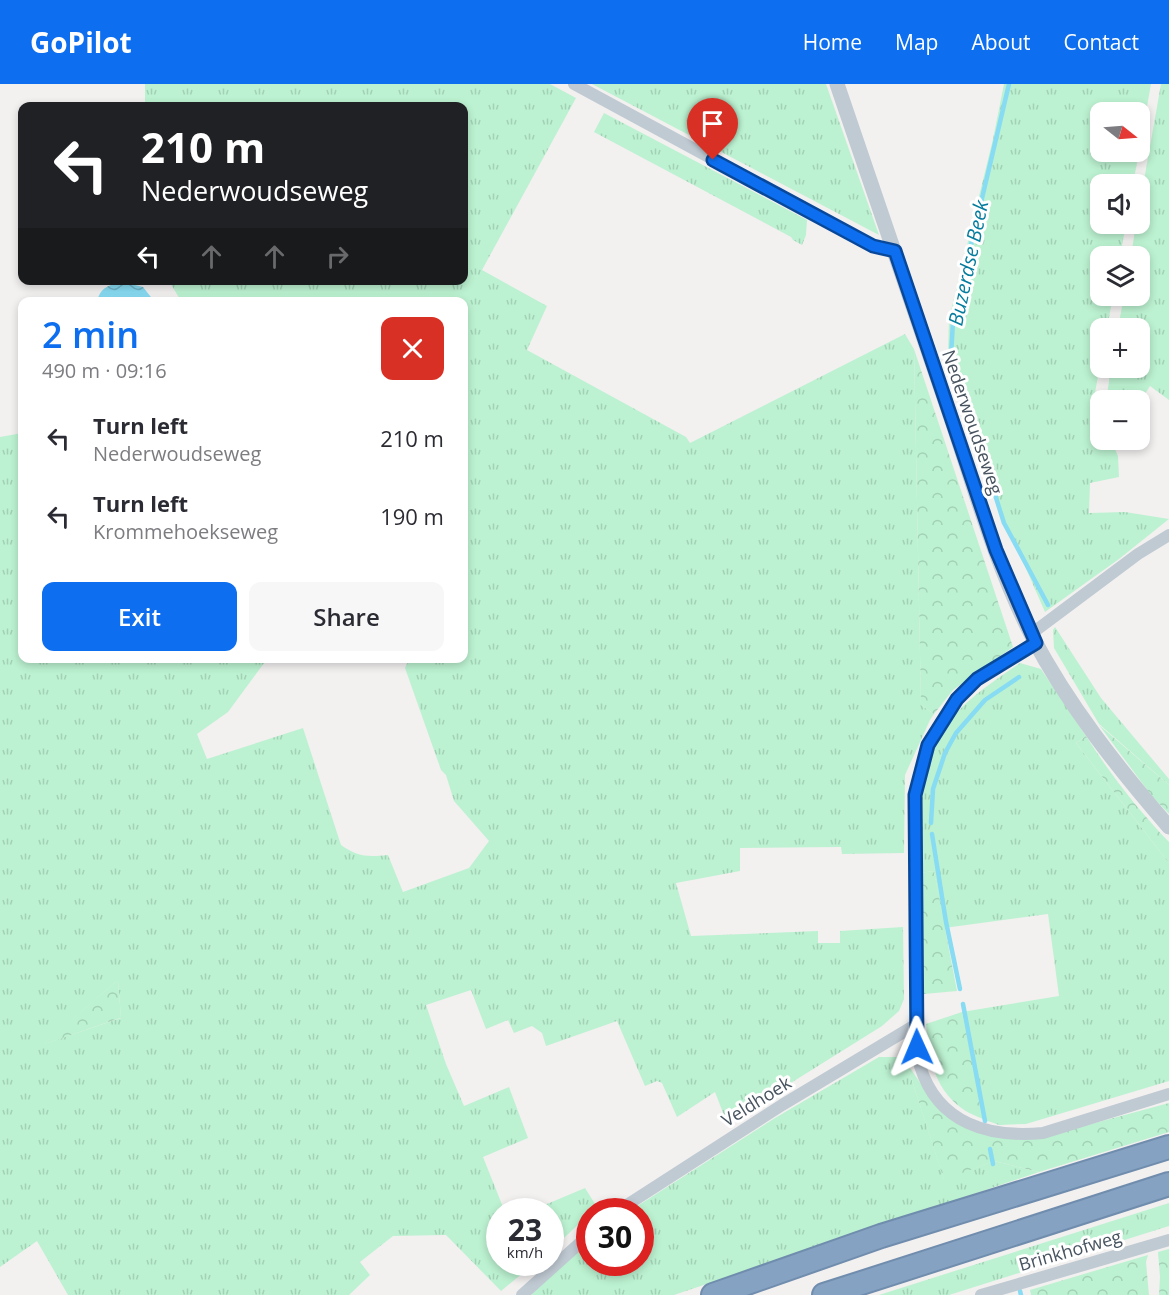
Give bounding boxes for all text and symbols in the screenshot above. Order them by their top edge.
text: GoPilot [30,23,132,61]
text: Home [803,28,862,56]
text: Map [895,28,938,56]
text: About [971,28,1031,56]
text: Contact [1064,28,1139,56]
pin [687,98,738,160]
north arrow [1090,102,1150,162]
map controls [1090,102,1150,450]
icon: arrive [696,107,729,140]
text: 210 m [141,118,265,175]
icon: left [42,126,120,204]
text: Nederwoudseweg [141,172,368,209]
button: sound [1090,174,1150,234]
water label: Buzerdse Beek [942,197,995,328]
icon: left [132,240,165,273]
icon: ahead [195,240,228,273]
icon: ahead [258,240,291,273]
icon: right [321,240,354,273]
button: layers [1090,246,1150,306]
text: 2 min [42,310,139,359]
button: close [381,317,444,380]
button: + [1090,318,1150,378]
street label: Nederwoudseweg [937,346,1009,498]
text: 490 m · 09:16 [42,357,167,384]
button: − [1090,390,1150,450]
text: Turn left [93,410,188,440]
icon: left [42,422,75,455]
text: 210 m [380,423,444,453]
text: Nederwoudseweg [93,440,261,467]
text: Turn left [93,488,188,518]
icon: left [42,500,75,533]
text: 190 m [380,501,444,531]
text: Krommehoekseweg [93,518,278,545]
button: Exit [42,582,237,651]
button: Share [249,582,444,651]
position arrow [885,1015,949,1079]
street label: Veldhoek [717,1070,796,1132]
speed limit sign: 30 [576,1198,654,1276]
text: 23 [508,1209,542,1250]
street label: Brinkhofweg [1016,1224,1124,1276]
text: km/h [507,1242,543,1262]

